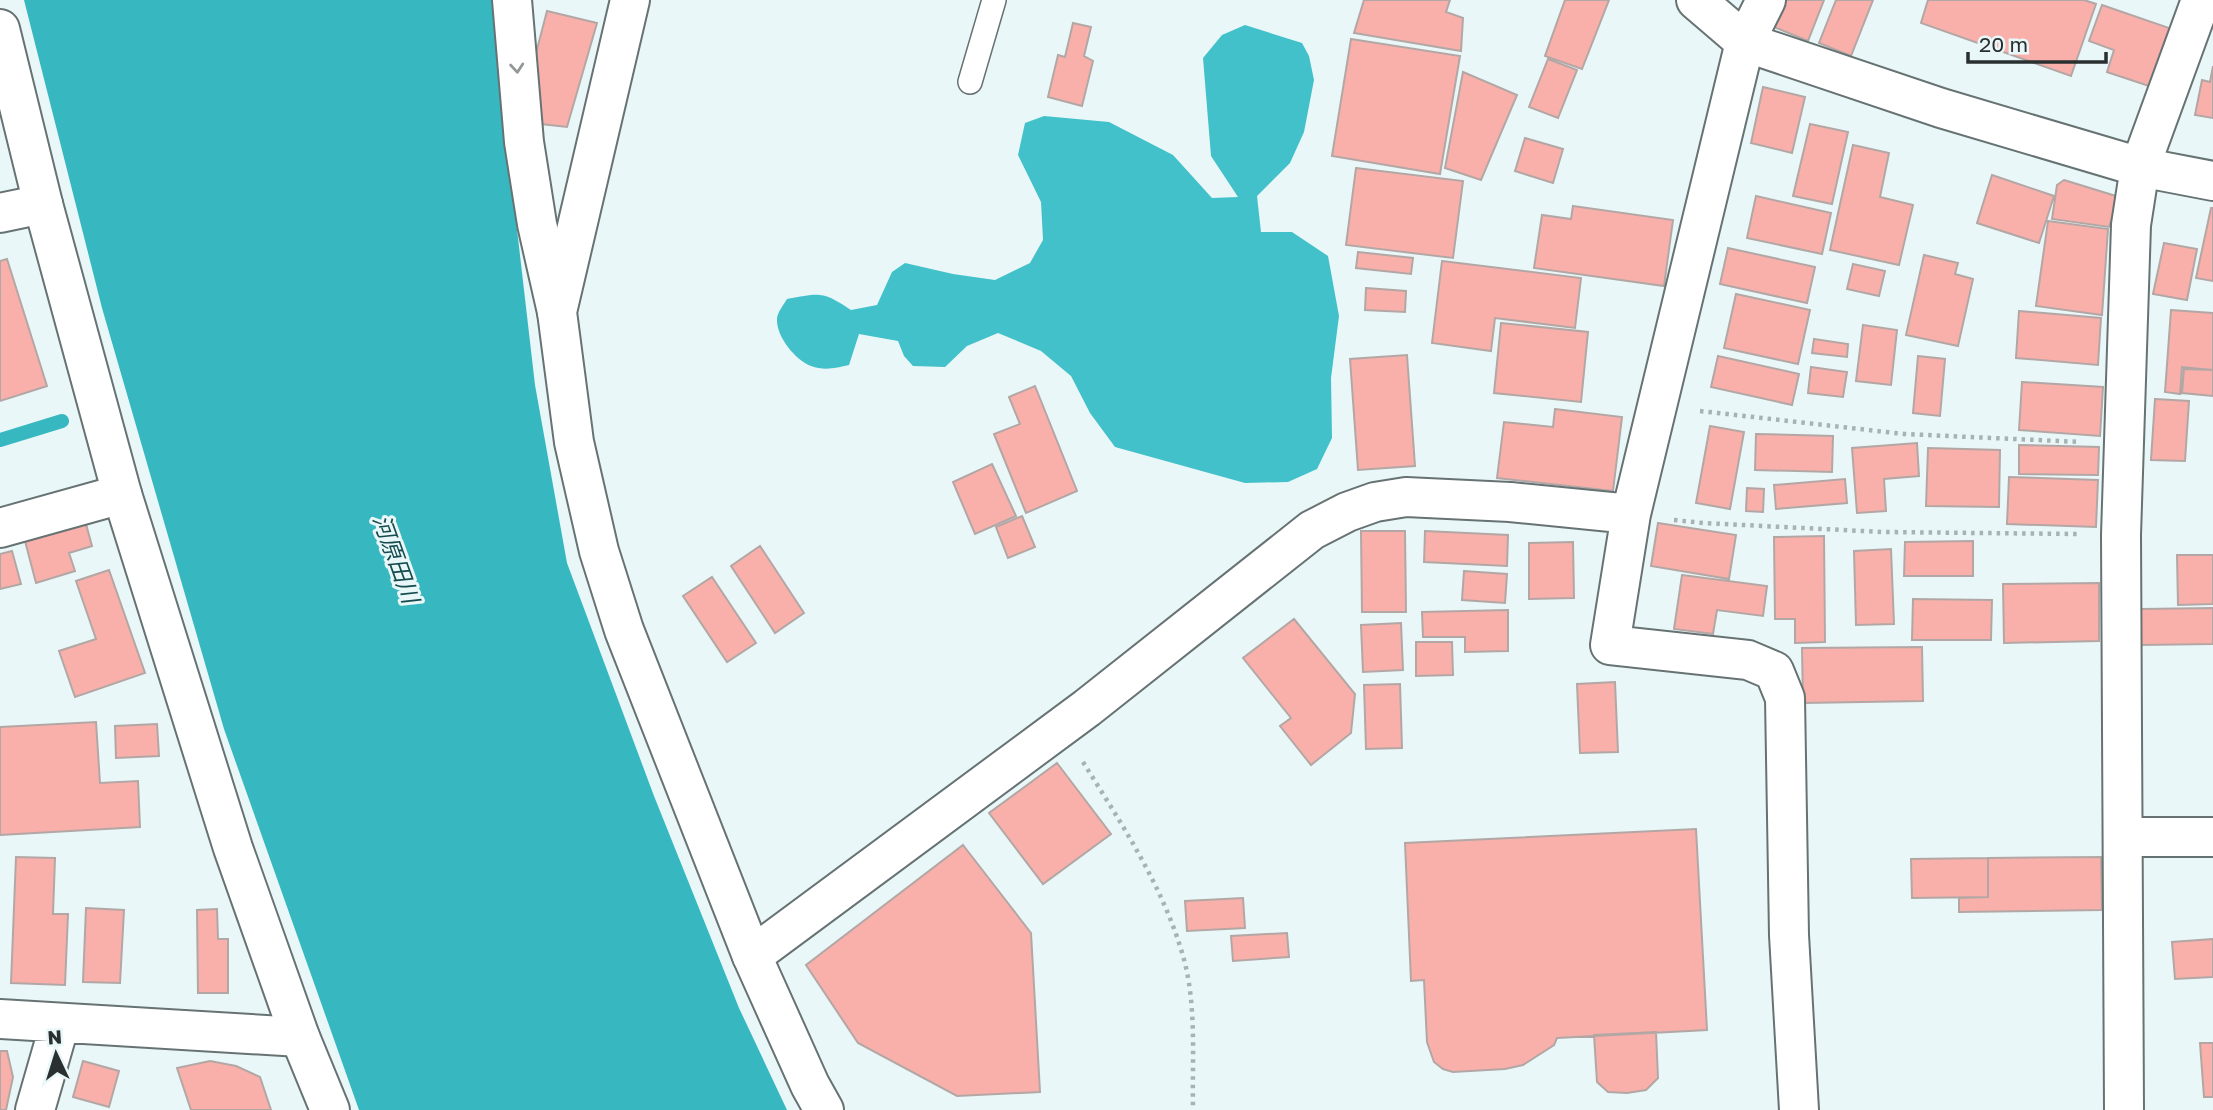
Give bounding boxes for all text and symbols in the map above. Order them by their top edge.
scale bar [1968,21,2106,65]
text: 20 m [1979,31,2028,57]
one-way arrow [509,62,524,74]
water label: 河原田川 [368,511,427,609]
north arrow [21,1019,91,1089]
text: N [47,1025,63,1049]

